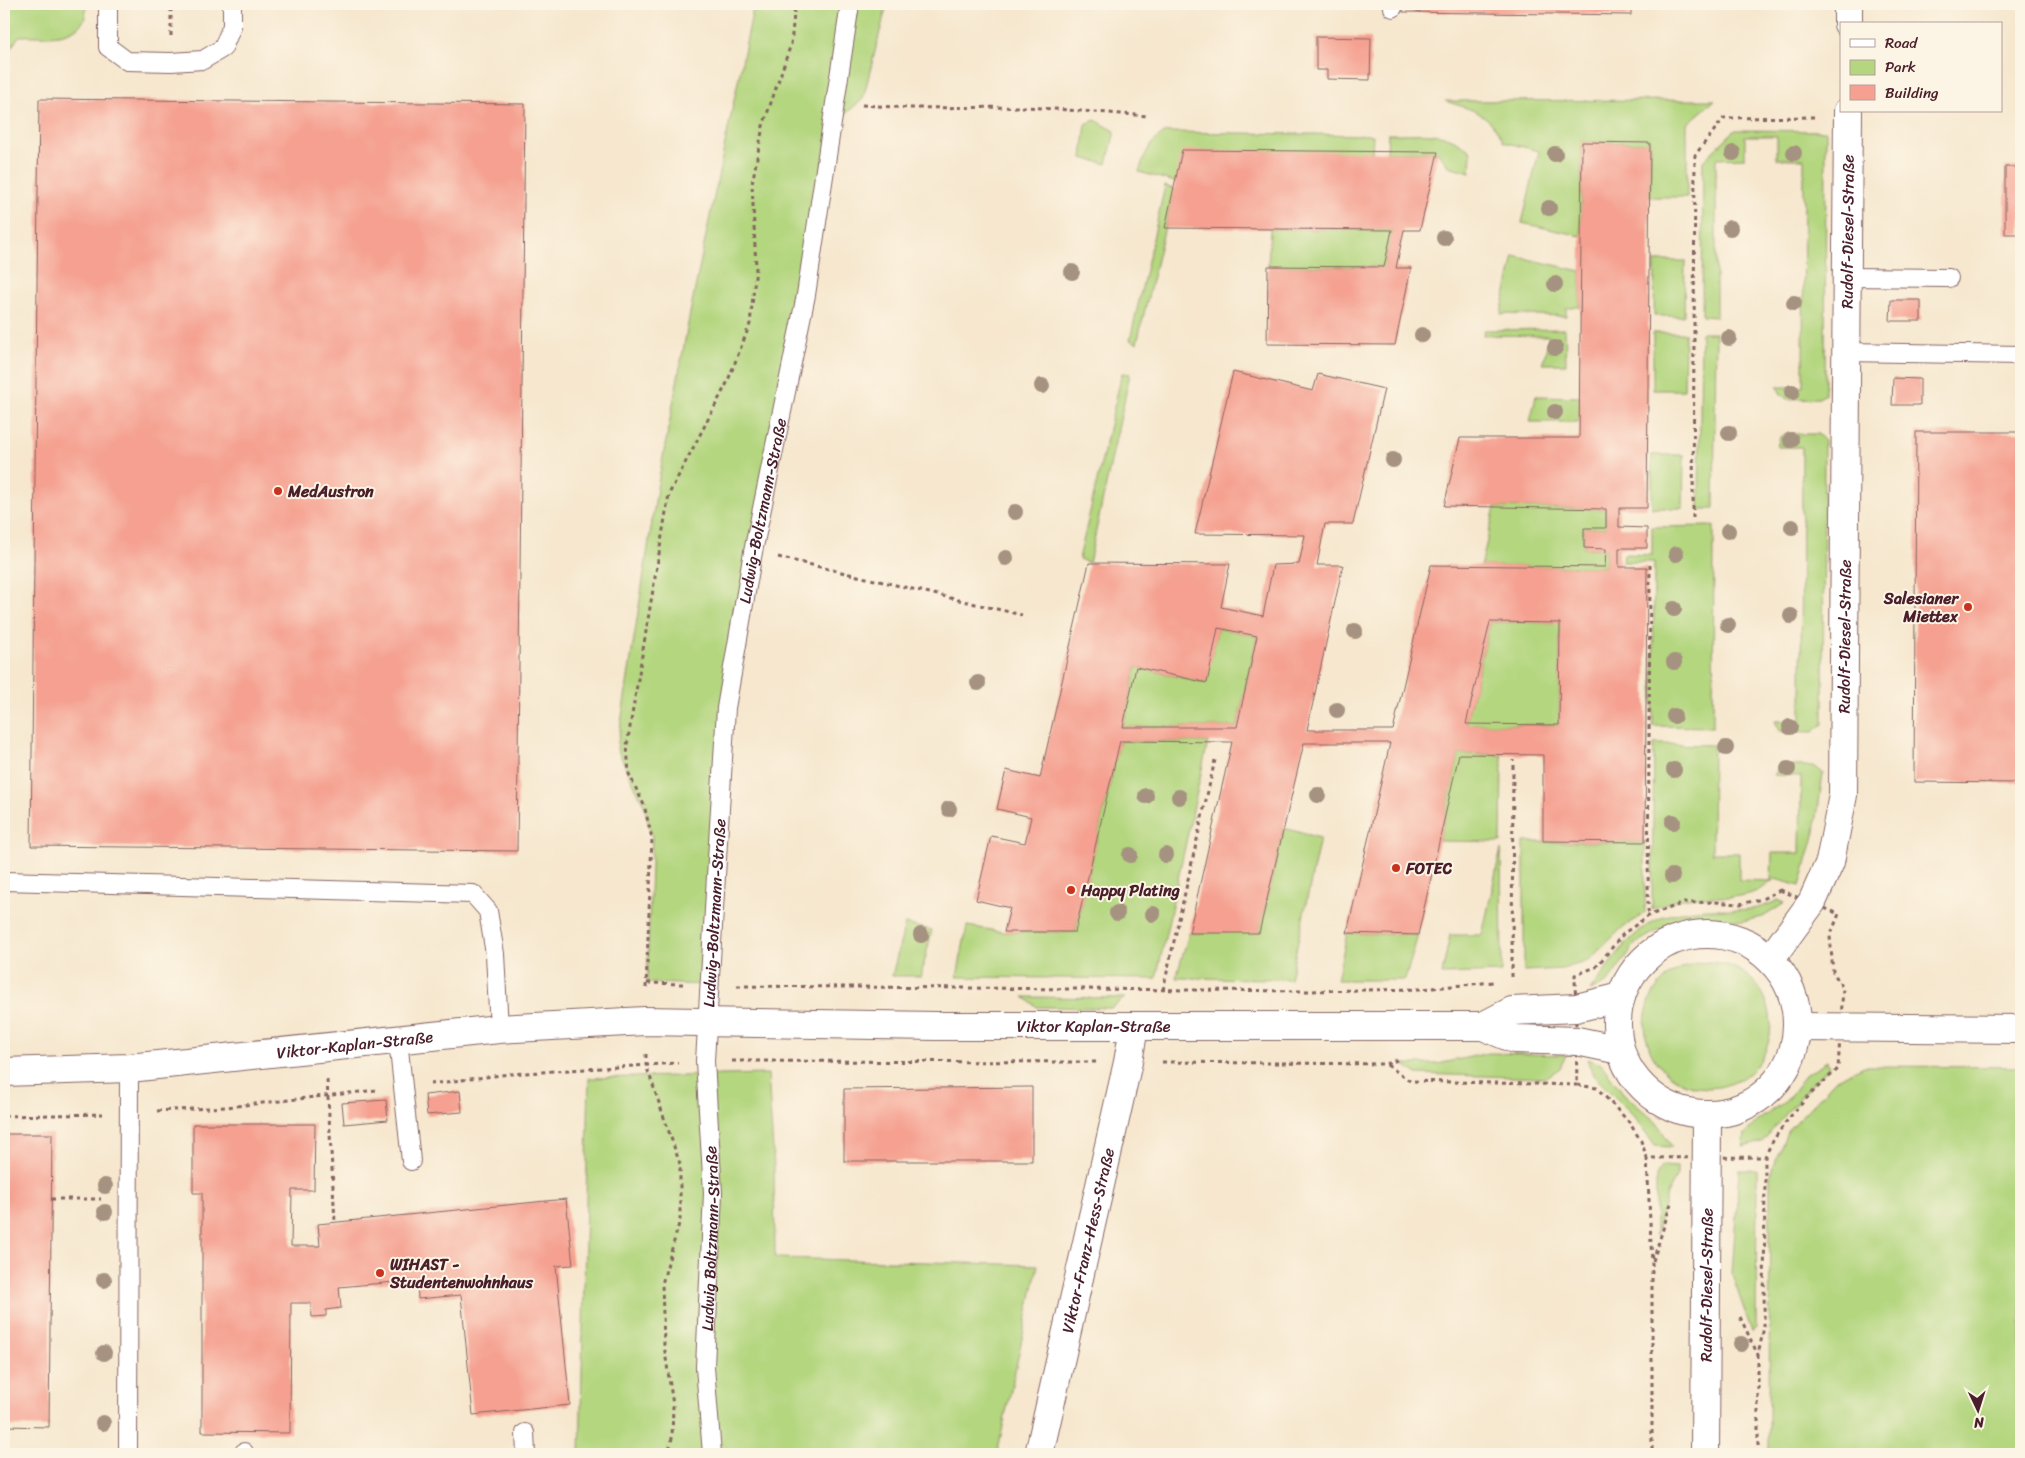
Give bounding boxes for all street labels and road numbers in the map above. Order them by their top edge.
street label: Rudolf-Diesel-Straße [1833,154,1863,309]
street label: Ludwig-Boltzmann-Straße [730,415,795,606]
street label: Rudolf-Diesel-Straße [1830,559,1860,714]
street label: Ludwig-Boltzmann-Straße [694,818,734,1008]
street label: Viktor Kaplan-Straße [1017,1012,1171,1041]
street label: Viktor-Kaplan-Straße [275,1022,435,1067]
street label: Ludwig Boltzmann-Straße [693,1145,728,1332]
street label: Viktor-Franz-Hess-Straße [1053,1145,1123,1336]
street label: Rudolf-Diesel-Straße [1692,1208,1721,1362]

